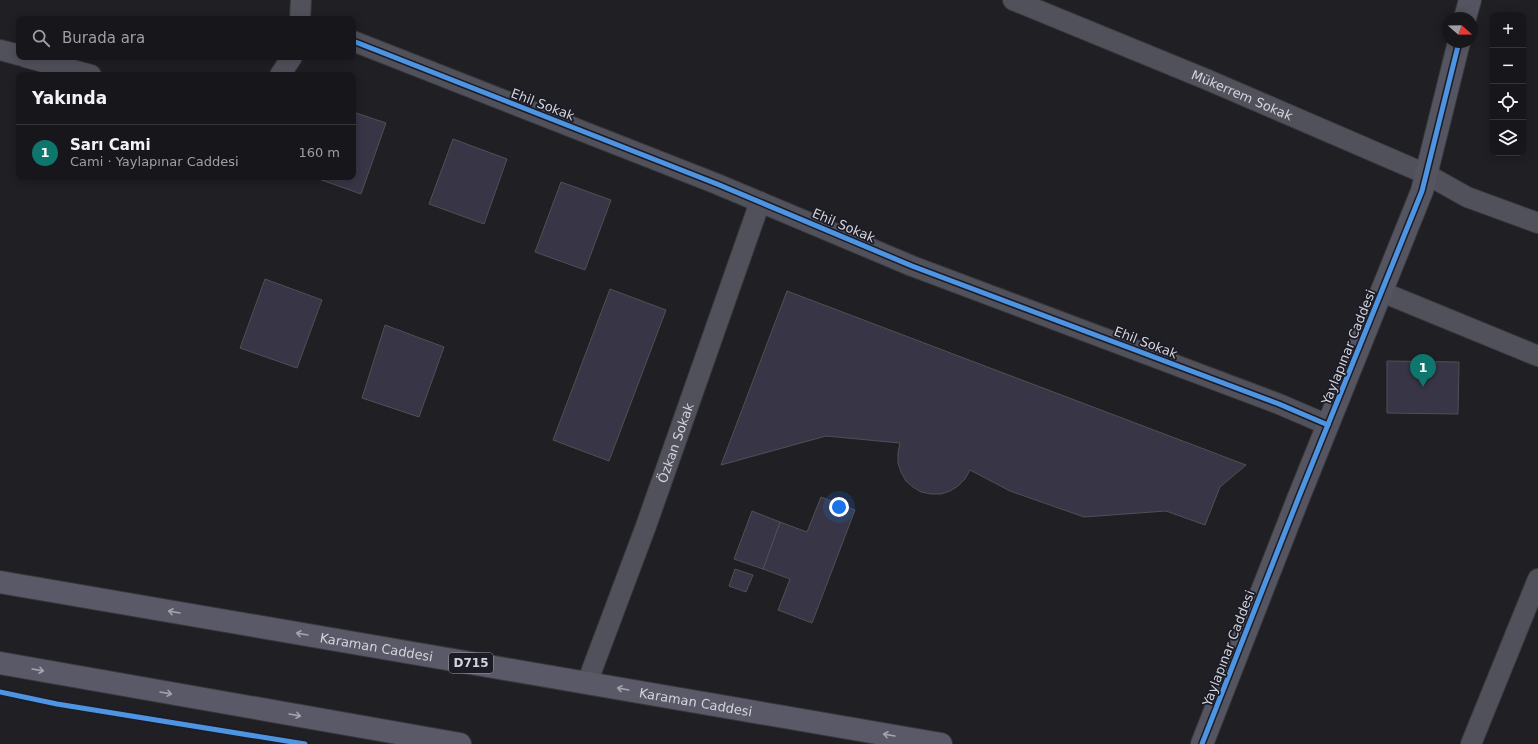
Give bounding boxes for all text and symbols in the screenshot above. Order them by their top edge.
north arrow [1442,12,1478,48]
map controls [1490,12,1526,156]
button: + [1490,12,1526,48]
search box [16,16,356,60]
icon: search [30,27,52,49]
text: Burada ara [62,29,145,47]
button: − [1490,48,1526,84]
street label: Mükerrem Sokak [1189,67,1295,124]
button: locate [1490,84,1526,120]
street label: Ehil Sokak [509,85,577,124]
text: Yakında [32,88,107,108]
button: layers [1490,120,1526,156]
text: Sarı Cami [70,136,151,154]
text: 1 [40,145,50,160]
text: 160 m [298,145,340,160]
text: Cami · Yaylapınar Caddesi [70,154,239,169]
street label: Ehil Sokak [810,206,878,246]
street label: Yaylapınar Caddesi [1318,287,1378,408]
street label: Ehil Sokak [1112,323,1180,362]
pin: 1 [1410,354,1436,387]
street label: Özkan Sokak [654,400,697,485]
your location [829,497,849,517]
street label: Yaylapınar Caddesi [1199,588,1257,709]
one-way arrow [167,607,180,615]
one-way arrow [296,630,309,638]
street label: Karaman Caddesi [319,630,434,664]
road number: D715 [449,653,493,673]
one-way arrow [32,666,45,674]
one-way arrow [617,685,630,693]
street label: Karaman Caddesi [638,685,753,719]
one-way arrow [160,689,173,697]
one-way arrow [288,711,301,719]
one-way arrow [883,731,896,739]

